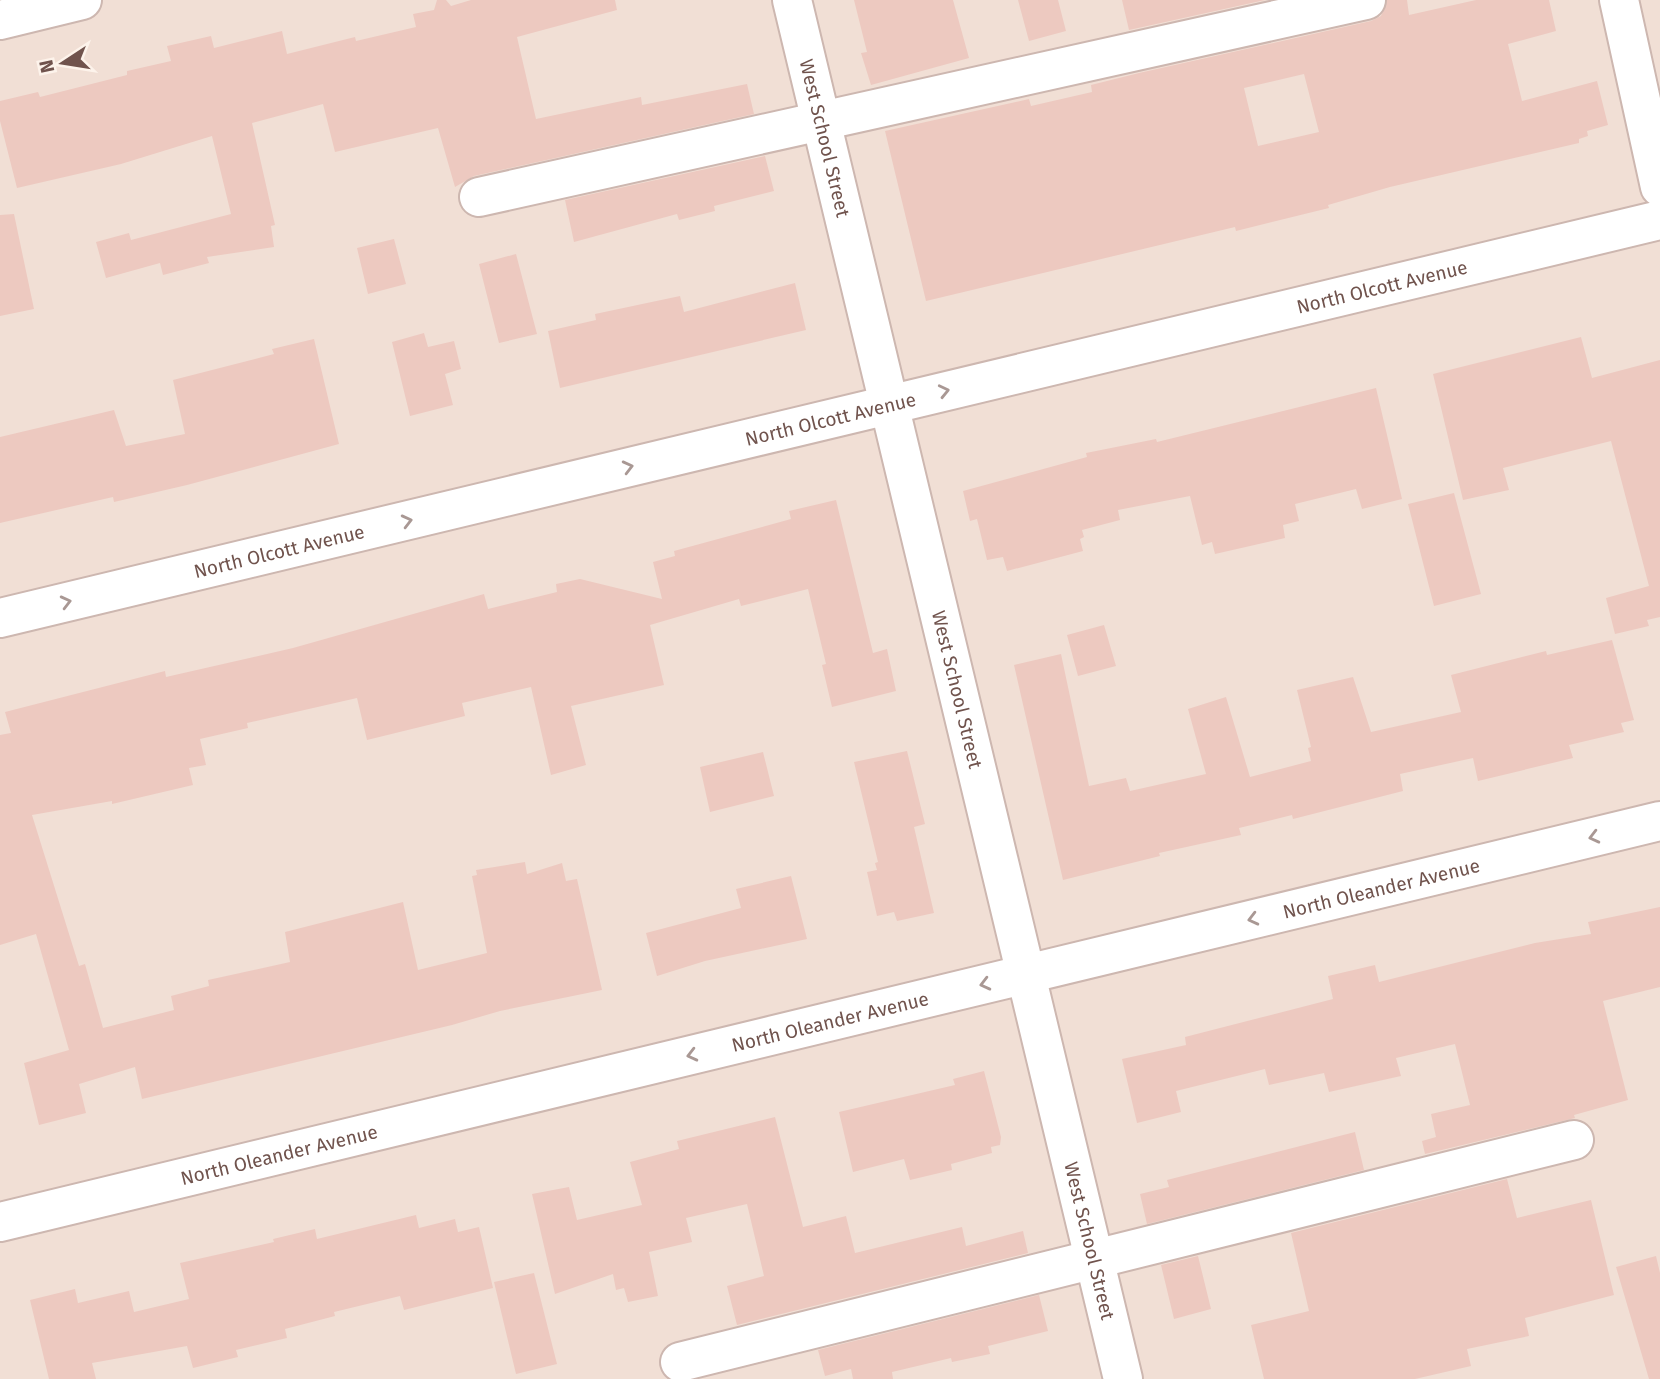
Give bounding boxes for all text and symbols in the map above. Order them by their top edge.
north arrow [28,28,98,98]
street label: West School Street [795,57,855,220]
text: N [34,58,59,75]
street label: North Olcott Avenue [1294,256,1470,319]
one-way arrow [938,385,950,400]
street label: North Olcott Avenue [743,388,918,451]
one-way arrow [622,461,634,476]
one-way arrow [401,514,413,529]
street label: North Olcott Avenue [192,520,367,583]
one-way arrow [60,596,72,611]
street label: West School Street [927,608,987,771]
one-way arrow [1588,828,1600,843]
street label: North Oleander Avenue [1281,854,1482,924]
one-way arrow [1248,911,1260,925]
one-way arrow [979,976,991,990]
street label: North Oleander Avenue [729,987,931,1057]
one-way arrow [686,1047,698,1061]
street label: North Oleander Avenue [178,1120,380,1190]
street label: West School Street [1059,1160,1119,1322]

